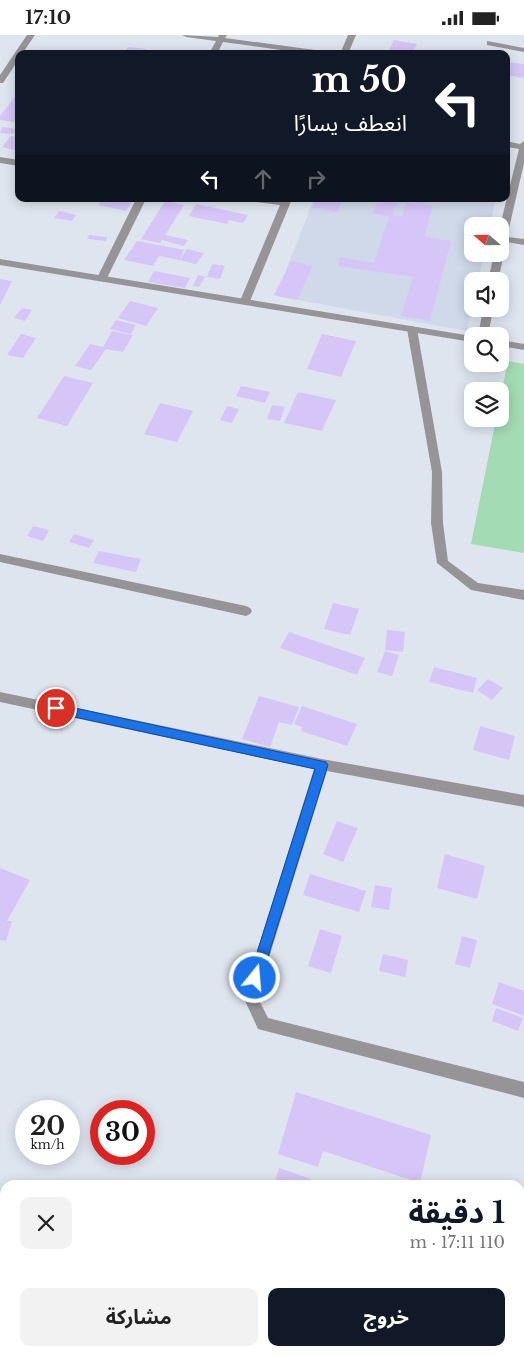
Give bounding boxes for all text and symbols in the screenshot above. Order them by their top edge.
text: 17:10 [25,6,71,29]
text: 50 m [312,58,407,101]
icon: left [425,70,490,135]
text: انعطف يسارًا [294,110,407,137]
icon: left [196,165,224,193]
icon: ahead [249,165,277,193]
icon: right [302,165,330,193]
north arrow [464,217,509,263]
map controls [464,217,509,427]
button: sound [464,272,509,317]
button: search [464,327,509,372]
button: layers [464,382,509,427]
pin [35,687,77,729]
icon: arrive [42,694,70,722]
position arrow [228,951,280,1003]
speed limit sign: 30 [90,1100,155,1165]
text: 20 [30,1111,65,1142]
text: km/h [30,1137,65,1152]
text: 1 دقيقة [408,1194,505,1231]
button: close [20,1197,72,1249]
text: 110 m · 17:11 [410,1232,505,1252]
button: مشاركة [20,1288,258,1346]
button: خروج [268,1288,505,1346]

